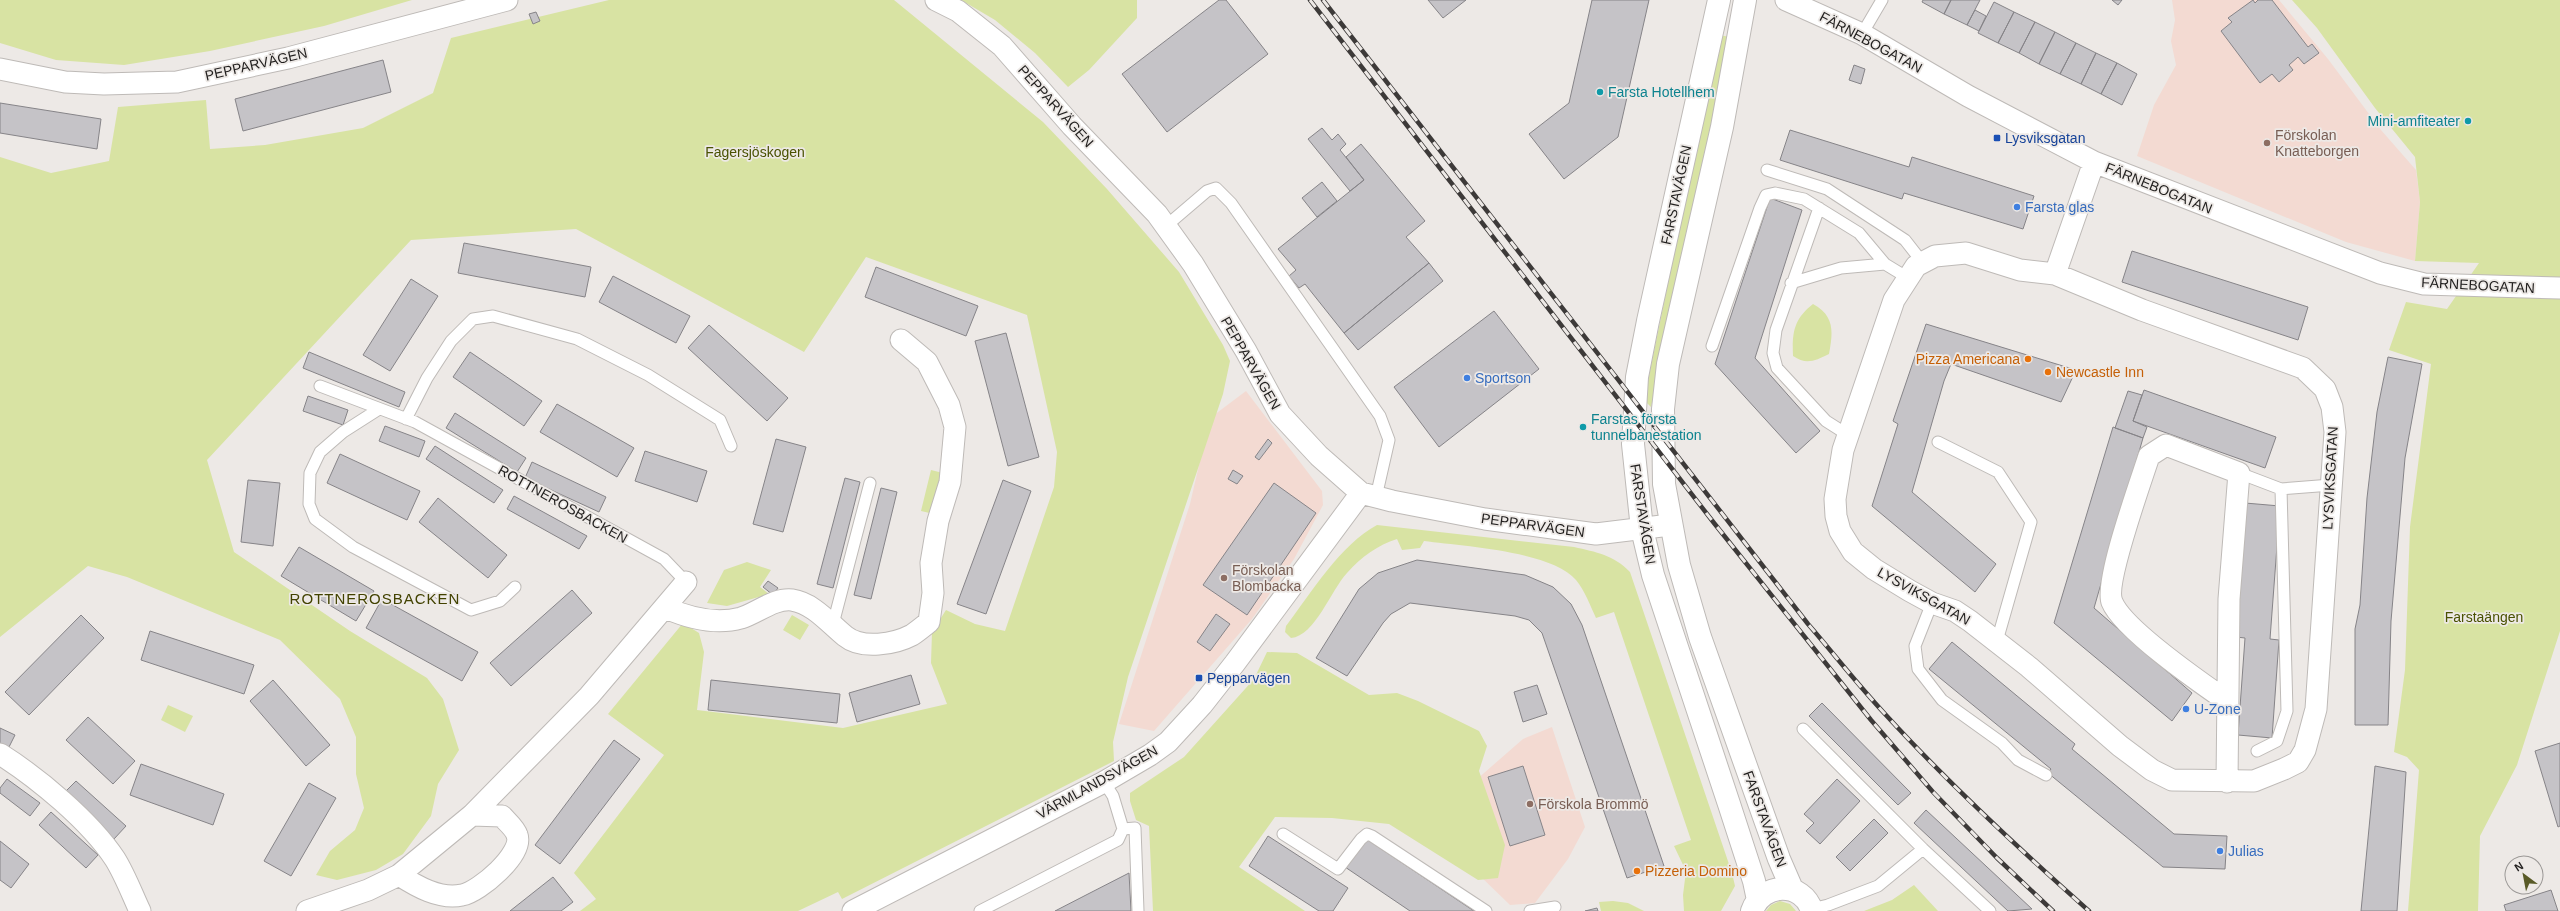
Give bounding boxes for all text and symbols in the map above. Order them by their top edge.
street label: FÄRNEBOGATAN [1817,8,1925,76]
street label: PEPPARVÄGEN [203,44,309,84]
street label: PEPPARVÄGEN [1015,62,1097,150]
place label: Farsta Hotellhem [1608,84,1715,100]
marker: Farsta Hotellhem [1595,87,1605,97]
place label: Mini-amfiteater [2367,113,2460,129]
marker: Mini-amfiteater [2463,116,2473,126]
place label: Förskolan Knatteborgen [2275,127,2359,159]
place label: Lysviksgatan [2005,130,2085,146]
marker: Lysviksgatan [1992,133,2002,143]
marker: Förskolan Knatteborgen [2262,138,2272,148]
park label: Fagersjöskogen [705,144,805,160]
street label: FARSTAVÄGEN [1658,144,1694,246]
street label: FÄRNEBOGATAN [2103,159,2215,217]
place label: Farsta glas [2025,199,2094,215]
marker: Farsta glas [2012,202,2022,212]
street label: FÄRNEBOGATAN [2421,274,2535,296]
street label: PEPPARVÄGEN [1218,314,1284,412]
place label: Pizza Americana [1916,351,2020,367]
marker: Pizza Americana [2023,354,2033,364]
place label: Newcastle Inn [2056,364,2144,380]
marker: Newcastle Inn [2043,367,2053,377]
place label: Sportson [1475,370,1531,386]
marker: Sportson [1462,373,1472,383]
place label: Farstas första tunnelbanestation [1591,411,1702,443]
marker: Farstas första tunnelbanestation [1578,422,1588,432]
street label: LYSVIKSGATAN [2319,426,2341,530]
street label: ROTTNEROSBACKEN [496,462,630,546]
street label: FARSTAVÄGEN [1627,463,1659,565]
street label: PEPPARVÄGEN [1480,510,1586,540]
place label: Förskolan Blombacka [1232,562,1301,594]
street label: LYSVIKSGATAN [1875,564,1973,628]
marker: Förskolan Blombacka [1219,573,1229,583]
district label: ROTTNEROSBACKEN [290,590,460,607]
park label: Farstaängen [2445,609,2523,625]
place label: Pepparvägen [1207,670,1290,686]
marker: Pepparvägen [1194,673,1204,683]
place label: U-Zone [2194,701,2241,717]
marker: U-Zone [2181,704,2191,714]
street label: VÄRMLANDSVÄGEN [1034,742,1160,822]
street label: FARSTAVÄGEN [1740,769,1790,869]
place label: Förskola Brommö [1538,796,1649,812]
marker: Förskola Brommö [1525,799,1535,809]
place label: Julias [2228,843,2264,859]
marker: Julias [2215,846,2225,856]
north arrow [2504,855,2544,895]
text: N [2512,859,2525,874]
place label: Pizzeria Domino [1645,863,1747,879]
marker: Pizzeria Domino [1632,866,1642,876]

